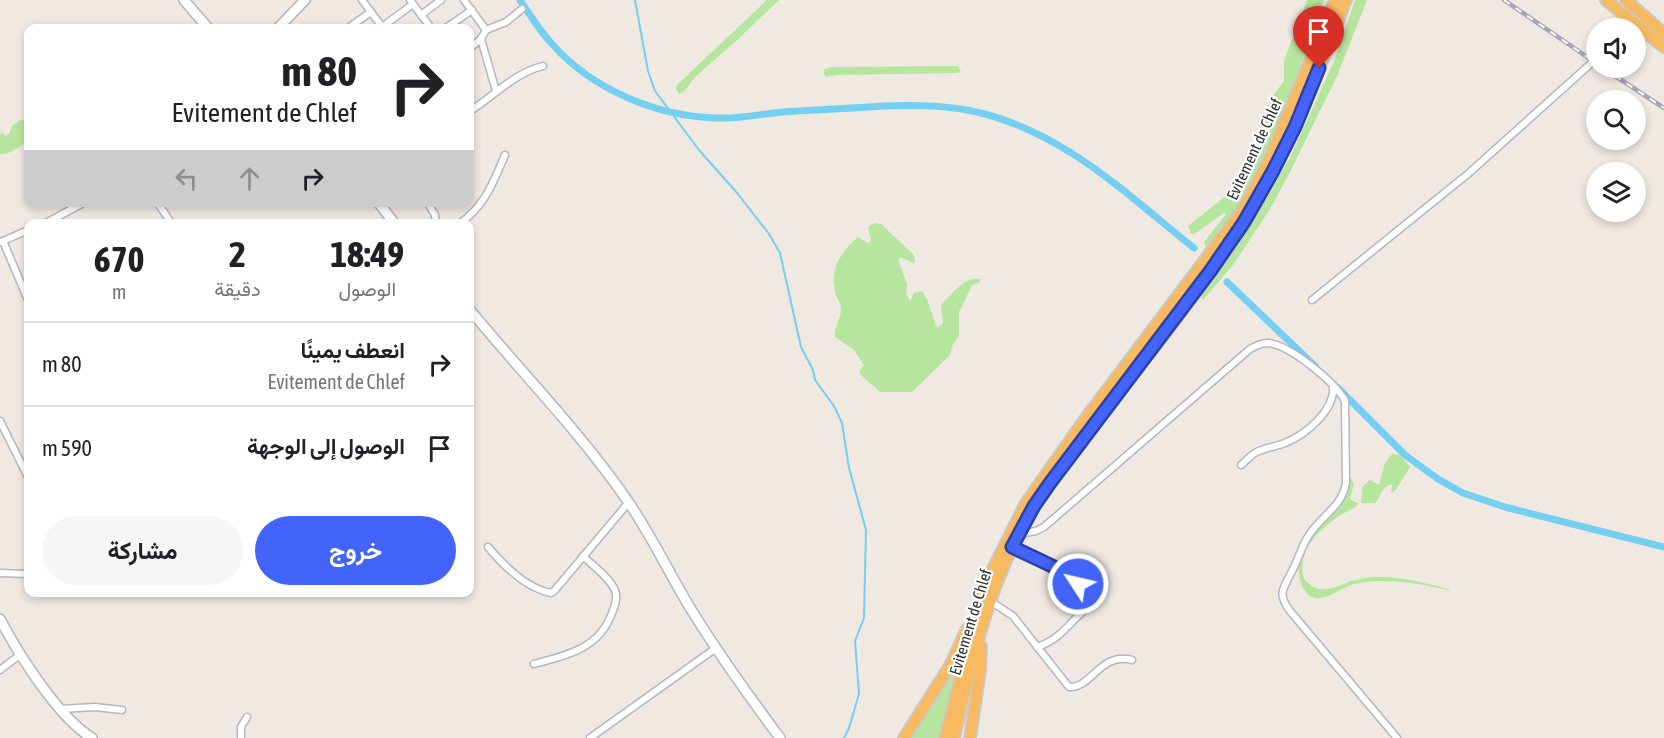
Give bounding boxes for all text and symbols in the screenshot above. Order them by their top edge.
pin [1293,6,1344,68]
icon: arrive [1302,15,1335,48]
map controls [1586,18,1646,222]
button: sound [1586,18,1646,78]
text: 80 m [282,47,357,95]
icon: right [378,48,456,126]
button: search [1586,90,1646,150]
street label: Evitement de Chlef [1223,95,1286,203]
text: Evitement de Chlef [172,97,357,128]
icon: left [170,162,203,195]
icon: ahead [233,162,266,195]
icon: right [296,162,329,195]
button: layers [1586,162,1646,222]
text: 2 [229,233,246,275]
text: 18:49 [330,233,404,275]
text: 670 [94,238,145,280]
text: دقيقة [214,277,261,300]
text: الوصول [338,277,396,300]
text: m [112,280,126,303]
text: انعطف يمينًا [301,337,405,363]
icon: right [423,348,456,381]
text: 80 m [42,351,82,377]
text: Evitement de Chlef [268,370,405,393]
icon: arrive [423,432,456,465]
text: الوصول إلى الوجهة [247,433,405,459]
text: 590 m [42,435,92,461]
button: مشاركة [42,516,243,585]
button: خروج [255,516,456,585]
position arrow [1046,552,1110,616]
street label: Evitement de Chlef [945,566,995,677]

